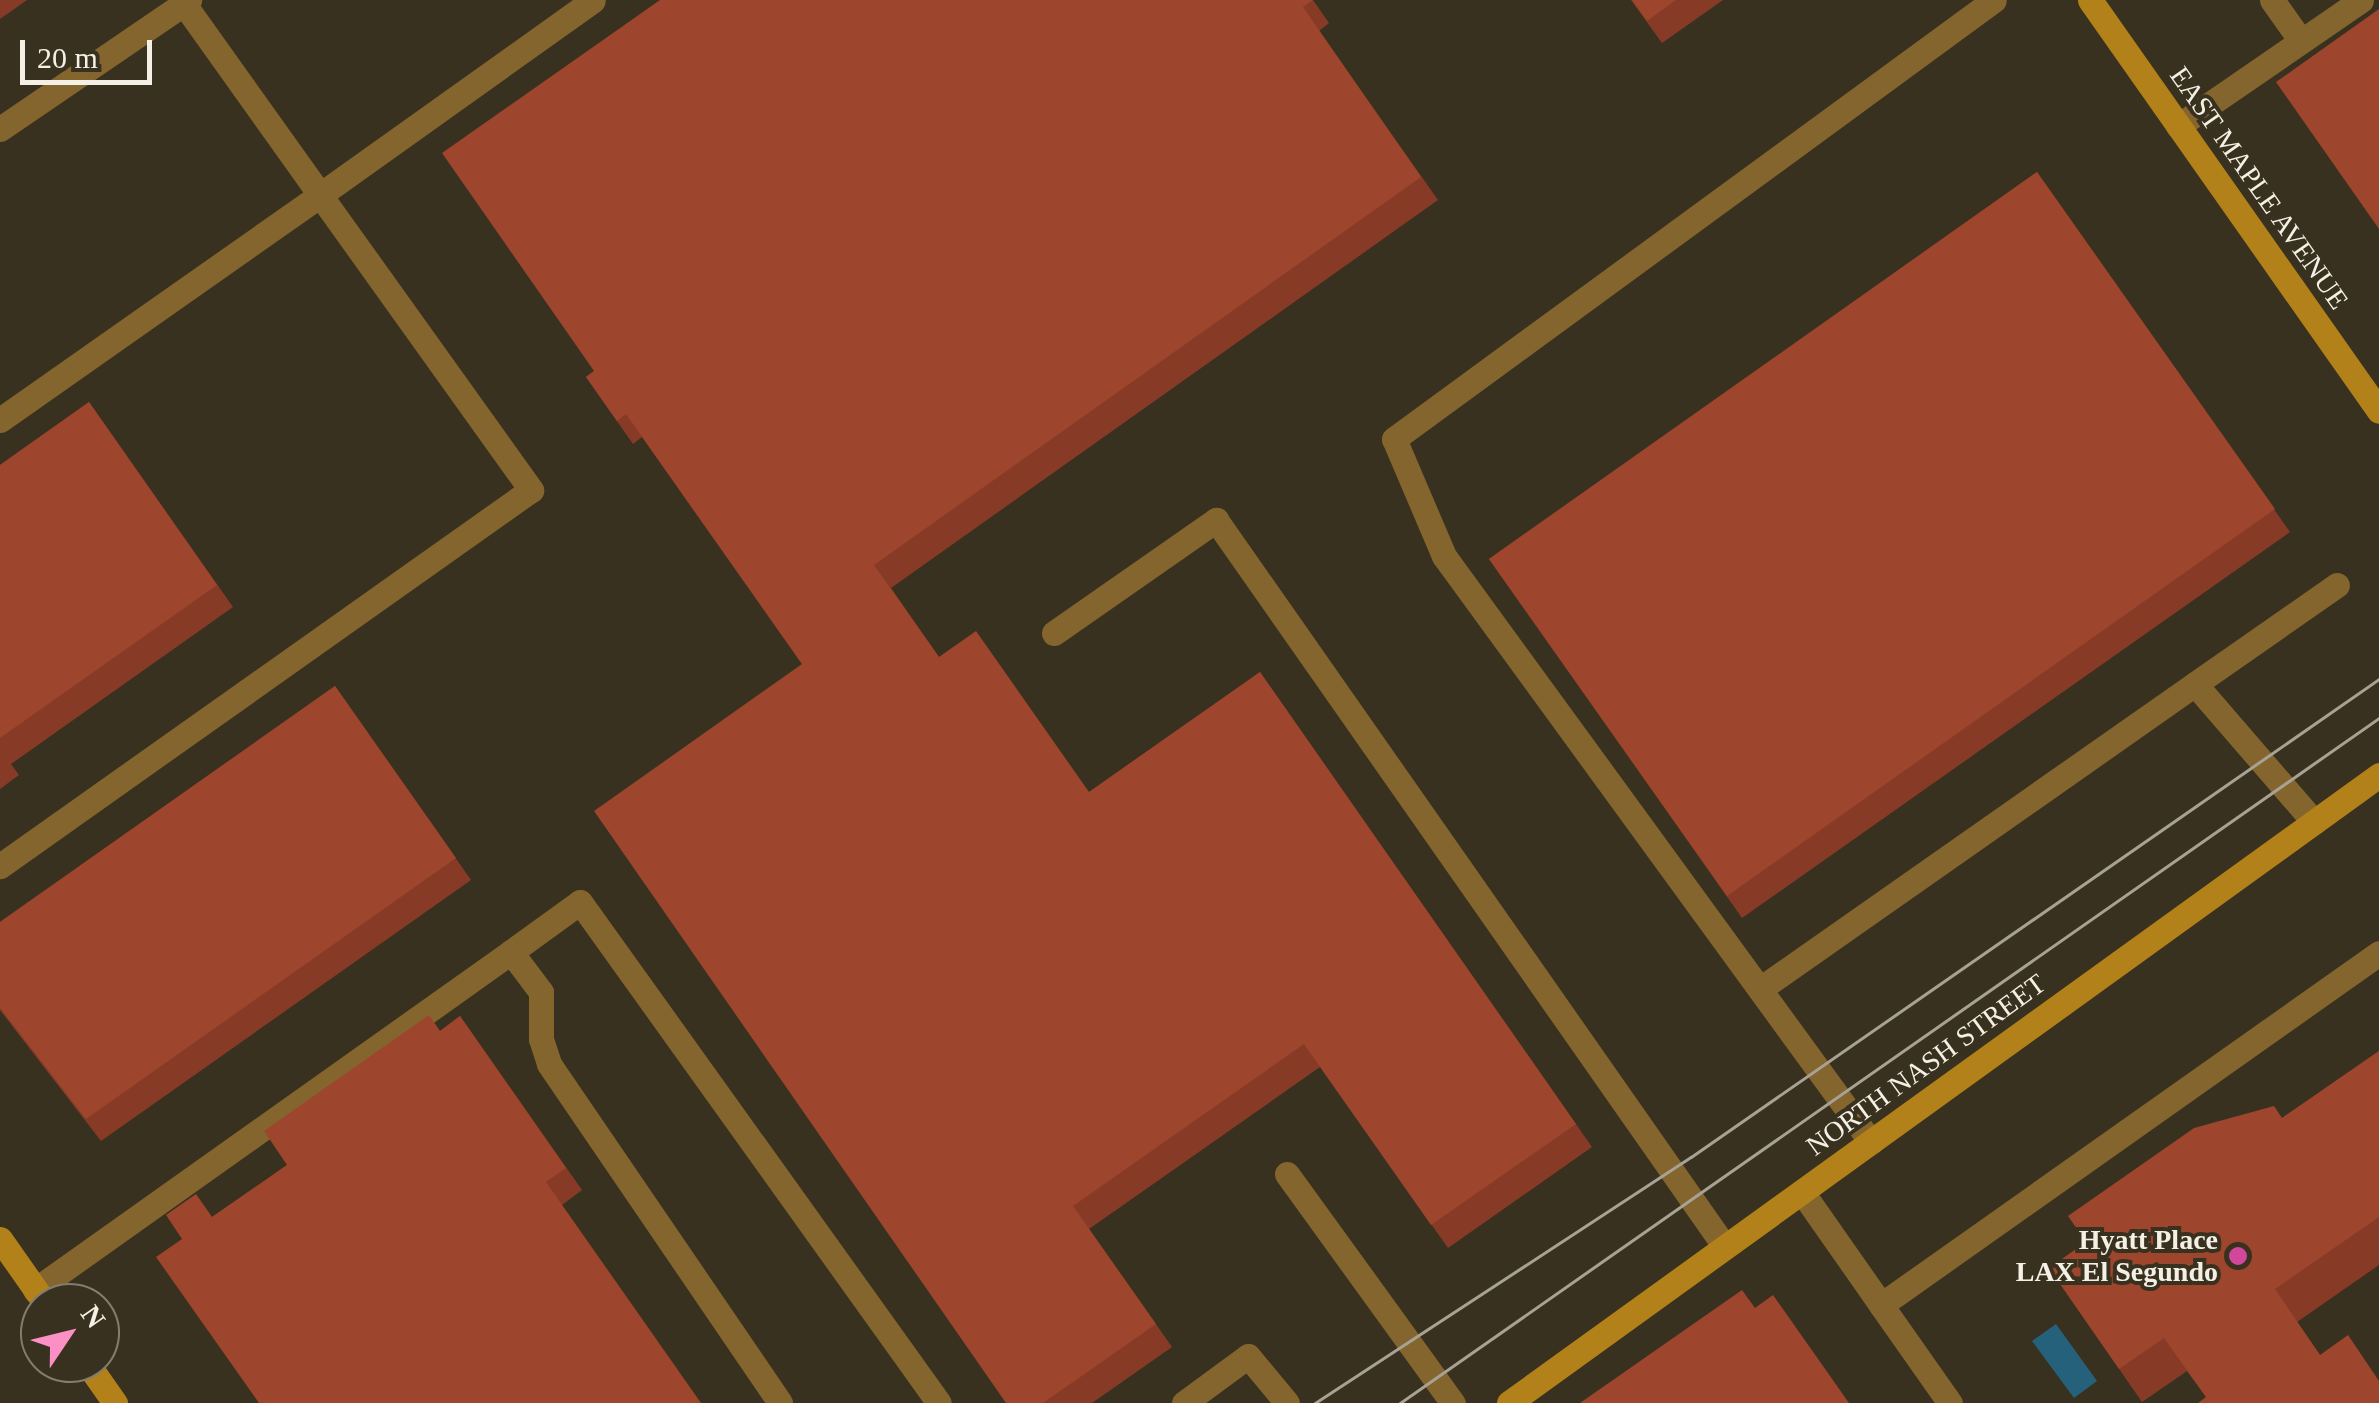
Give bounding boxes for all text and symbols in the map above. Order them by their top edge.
scale bar [25,20,158,82]
text: 20 m [37,41,98,74]
street label: EAST MAPLE AVENUE [2162,59,2356,317]
street label: NORTH NASH STREET [1800,967,2052,1163]
place label: Hyatt Place LAX El Segundo [2016,1223,2218,1289]
marker: Hyatt Place LAX El Segundo [2227,1245,2249,1267]
north arrow [20,1283,120,1383]
text: N [75,1299,112,1334]

